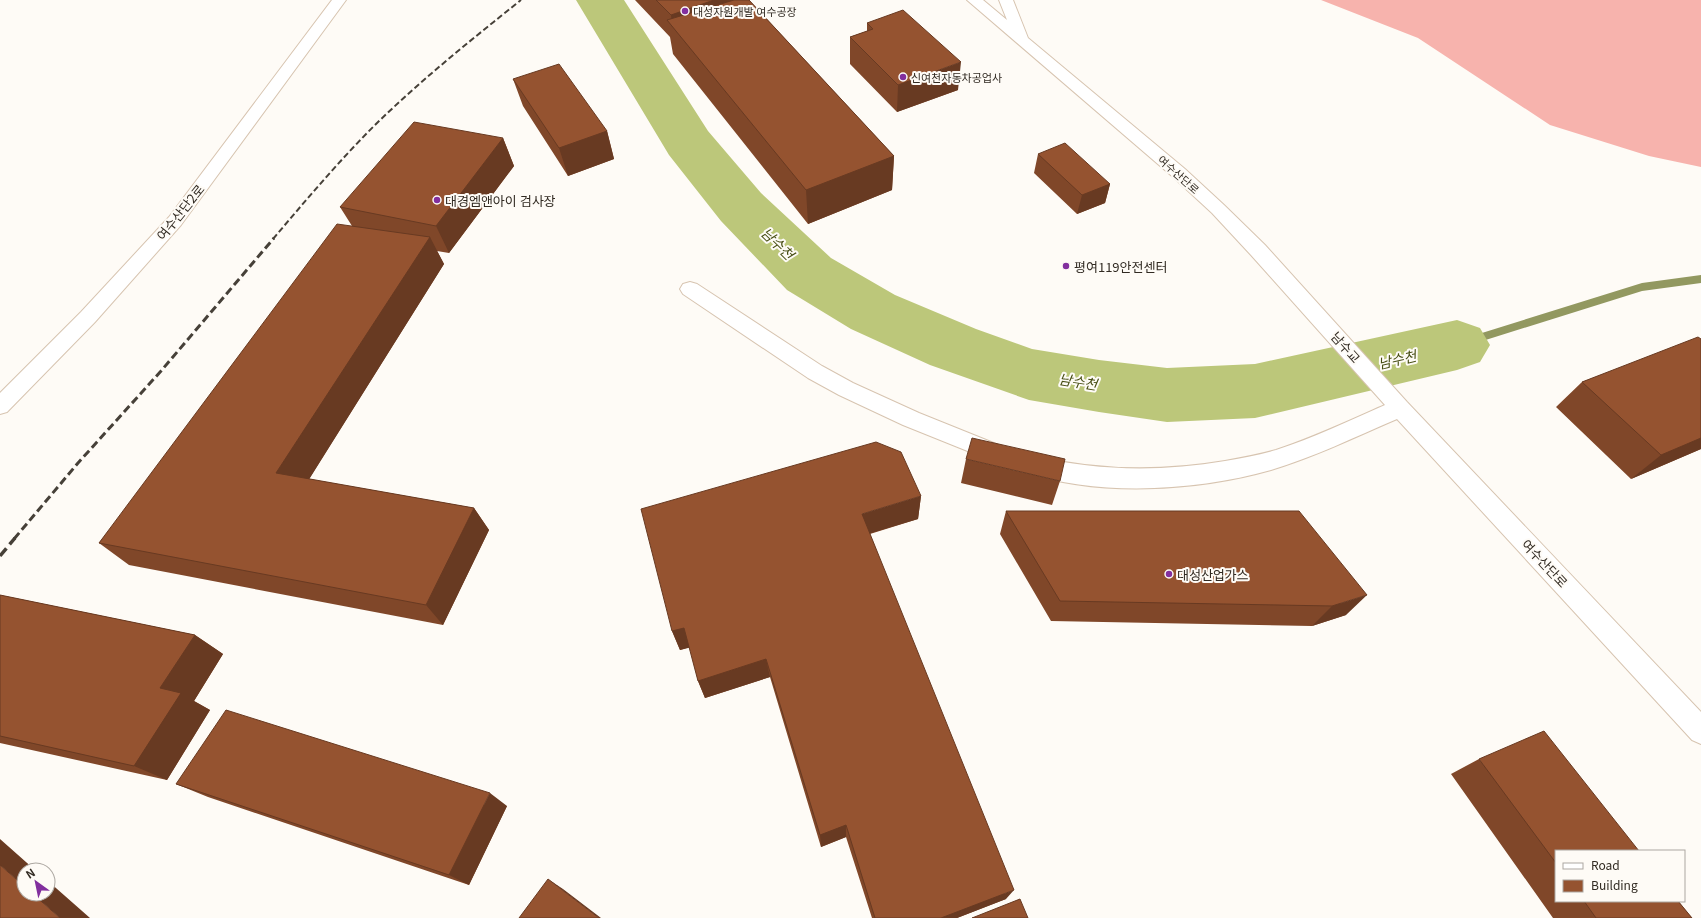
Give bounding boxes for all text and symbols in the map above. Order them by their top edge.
place label: 대성자원개발 여수공장 [693,3,797,19]
marker: 대성자원개발 여수공장 [680,6,690,16]
place label: 신여천자동차공업사 [911,69,1002,85]
marker: 신여천자동차공업사 [898,72,908,82]
street label: 여수산단로 [1155,151,1203,197]
street label: 여수산단2로 [152,180,208,244]
place label: 대경엠앤아이 검사장 [445,191,556,210]
marker: 대경엠앤아이 검사장 [432,195,442,205]
water label: 남수천 [757,222,800,264]
place label: 평여119안전센터 [1074,257,1167,276]
marker: 평여119안전센터 [1061,261,1071,271]
street label: 남수교 [1327,327,1365,367]
water label: 남수천 [1376,345,1419,373]
water label: 남수천 [1057,368,1100,394]
street label: 여수산단로 [1518,535,1572,591]
place label: 대성산업가스 [1177,565,1249,584]
marker: 대성산업가스 [1164,569,1174,579]
legend [1555,850,1685,902]
text: Road [1591,856,1620,873]
north arrow [16,862,56,902]
text: N [22,864,38,882]
text: Building [1591,876,1638,893]

